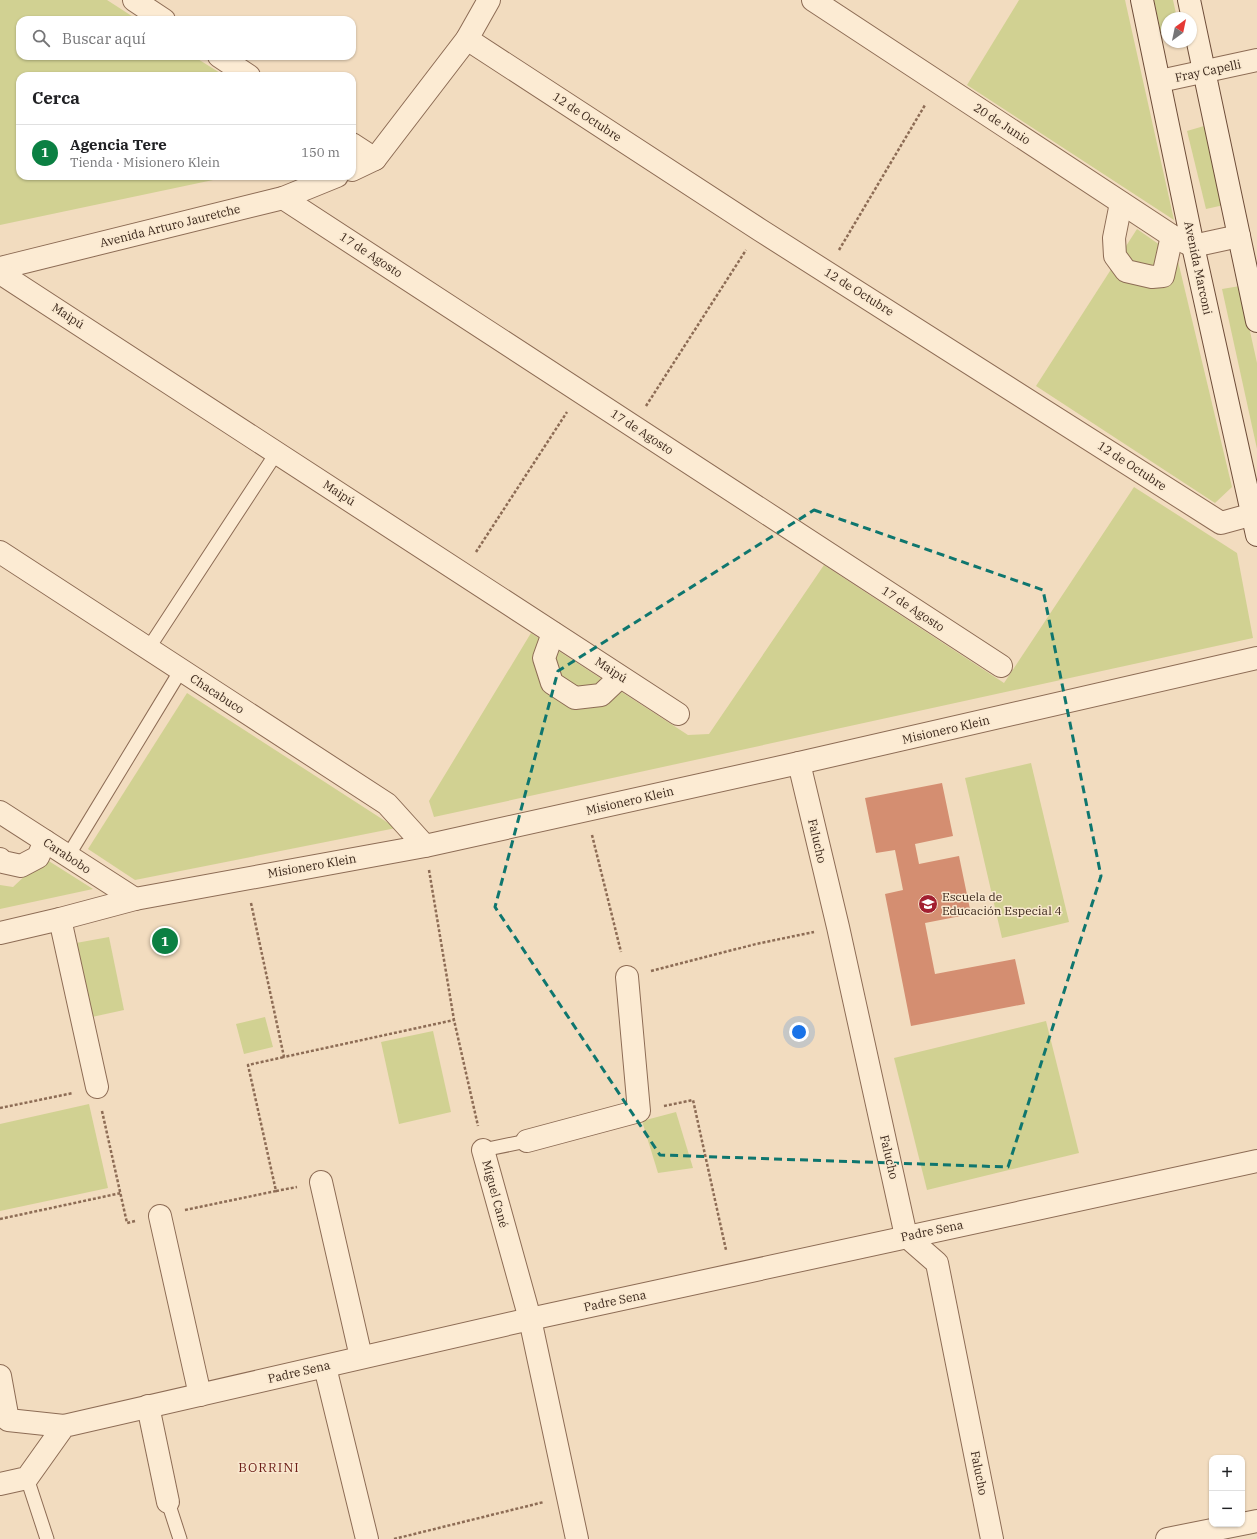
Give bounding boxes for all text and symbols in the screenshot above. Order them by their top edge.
north arrow [1161,12,1197,48]
search box [16,16,356,60]
icon: search [30,27,52,49]
text: Buscar aquí [62,29,146,48]
street label: Fray Capelli [1173,56,1243,85]
text: Cerca [32,87,80,109]
street label: 12 de Octubre [550,89,625,144]
street label: 20 de Junio [971,100,1034,148]
text: Agencia Tere [70,135,167,154]
text: 1 [41,144,49,161]
text: 150 m [301,144,340,161]
text: Tienda · Misionero Klein [70,154,220,171]
street label: Avenida Arturo Jauretche [98,201,242,250]
street label: Avenida Marconi [1181,220,1216,316]
street label: 17 de Agosto [337,229,406,281]
street label: 12 de Octubre [822,264,897,319]
street label: Maipú [49,300,88,332]
street label: 17 de Agosto [608,406,677,458]
street label: 12 de Octubre [1095,438,1170,493]
street label: Maipú [320,477,359,509]
street label: 17 de Agosto [879,583,948,635]
street label: Maipú [592,654,631,686]
street label: Chacabuco [187,670,247,717]
street label: Misionero Klein [901,712,992,747]
street label: Misionero Klein [585,783,676,818]
street label: Falucho [805,817,830,865]
street label: Carabobo [40,835,94,877]
street label: Misionero Klein [266,850,358,881]
place label: Escuela de Educación Especial 4 [942,889,1062,918]
school or university icon: Escuela de Educación Especial 4 [917,893,939,915]
pin: 1 [152,926,178,956]
your location [789,1022,809,1042]
street label: Falucho [877,1133,902,1181]
street label: Miguel Cané [479,1158,512,1229]
street label: Padre Sena [899,1216,965,1244]
street label: Padre Sena [582,1286,648,1314]
street label: Padre Sena [266,1357,332,1386]
street label: Falucho [968,1449,991,1497]
map controls [1209,1455,1245,1527]
button: + [1209,1455,1245,1491]
district label: BORRINI [238,1459,300,1476]
button: − [1209,1491,1245,1527]

